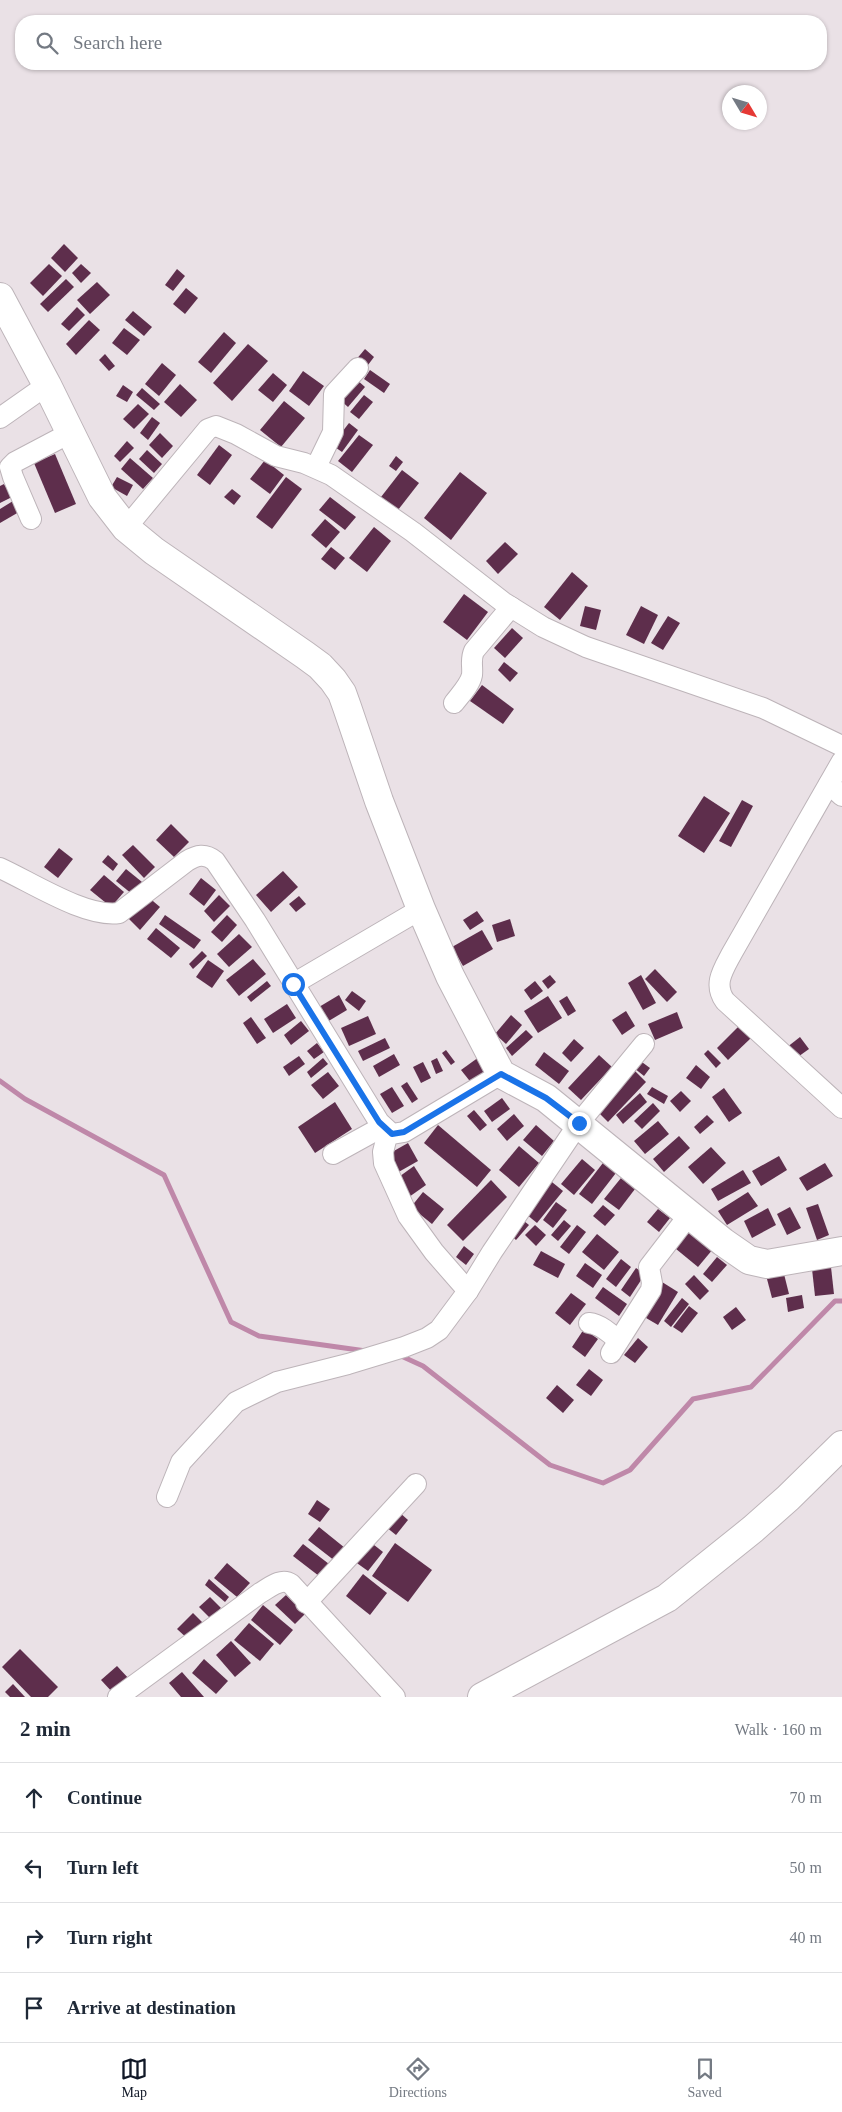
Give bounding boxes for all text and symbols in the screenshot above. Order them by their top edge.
search box [15,15,827,70]
icon: search [33,29,61,57]
text: Search here [73,32,162,53]
north arrow [722,85,767,130]
route start [282,973,305,996]
route end [568,1112,591,1135]
text: 2 min [20,1717,71,1741]
text: Walk · 160 m [735,1721,822,1738]
icon: ahead [20,1784,48,1812]
text: Continue [67,1787,142,1808]
text: 70 m [790,1789,822,1806]
icon: left [20,1854,48,1882]
text: Turn left [67,1857,139,1878]
text: 50 m [790,1859,822,1876]
icon: right [20,1924,48,1952]
text: Turn right [67,1927,152,1948]
text: 40 m [790,1929,822,1946]
icon: arrive [20,1994,48,2022]
text: Arrive at destination [67,1997,236,2018]
tab: Map [120,2055,148,2101]
tab: Directions [389,2055,447,2101]
tab: Saved [688,2055,722,2101]

